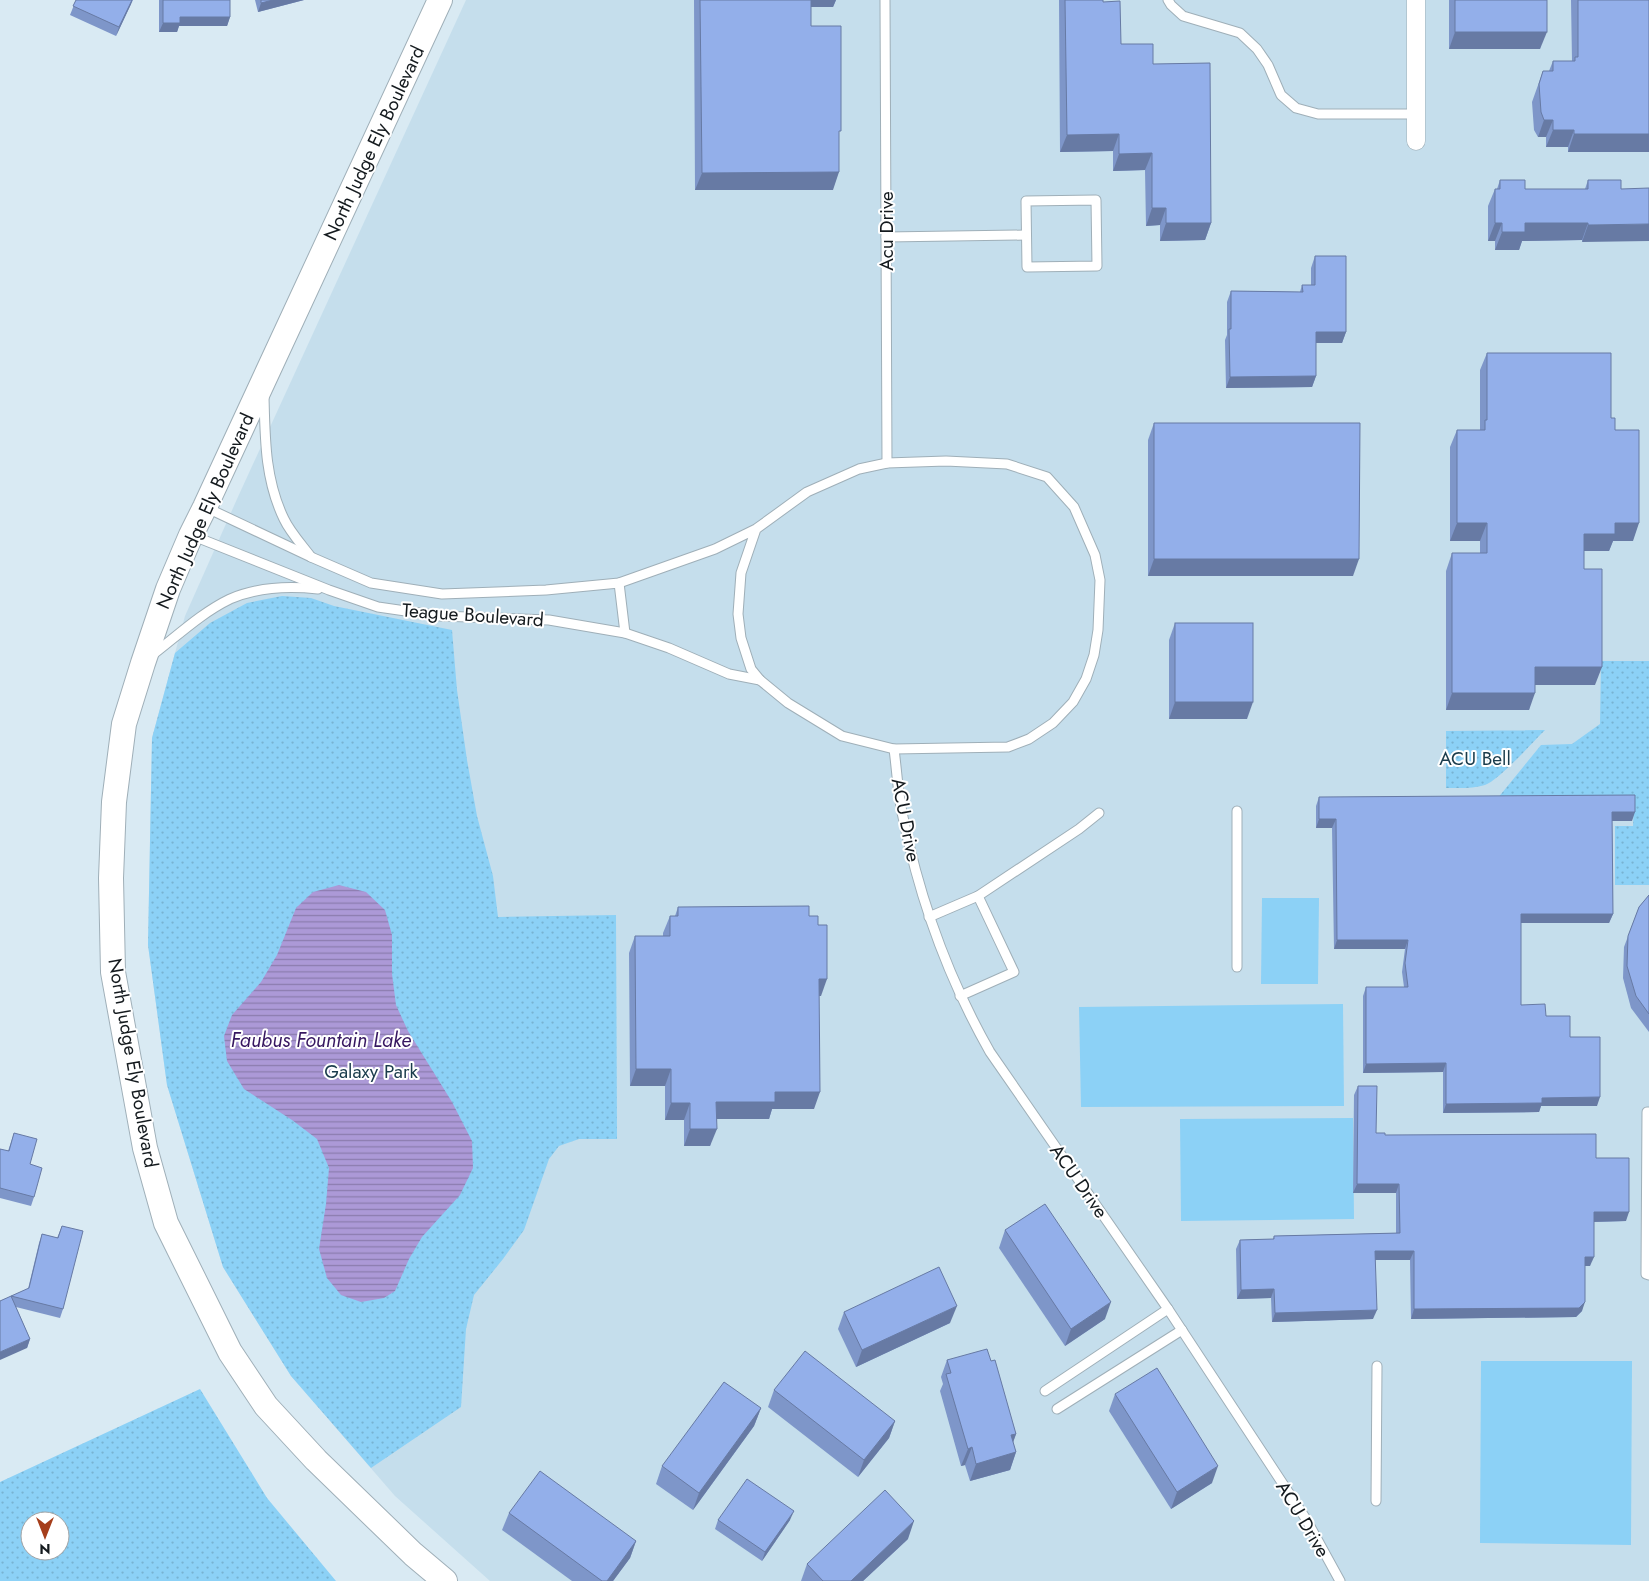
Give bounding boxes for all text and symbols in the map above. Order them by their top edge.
street label: North Judge Ely Boulevard [317,41,431,245]
street label: Acu Drive [873,191,900,271]
street label: North Judge Ely Boulevard [150,409,260,613]
street label: Teague Boulevard [401,597,545,633]
park label: ACU Bell [1439,745,1511,772]
street label: ACU Drive [885,776,927,864]
street label: North Judge Ely Boulevard [101,956,165,1170]
water label: Faubus Fountain Lake [231,1026,411,1055]
park label: Galaxy Park [324,1058,418,1085]
street label: ACU Drive [1044,1139,1115,1224]
street label: ACU Drive [1270,1476,1337,1562]
north arrow [20,1511,70,1561]
text: N [39,1539,51,1559]

